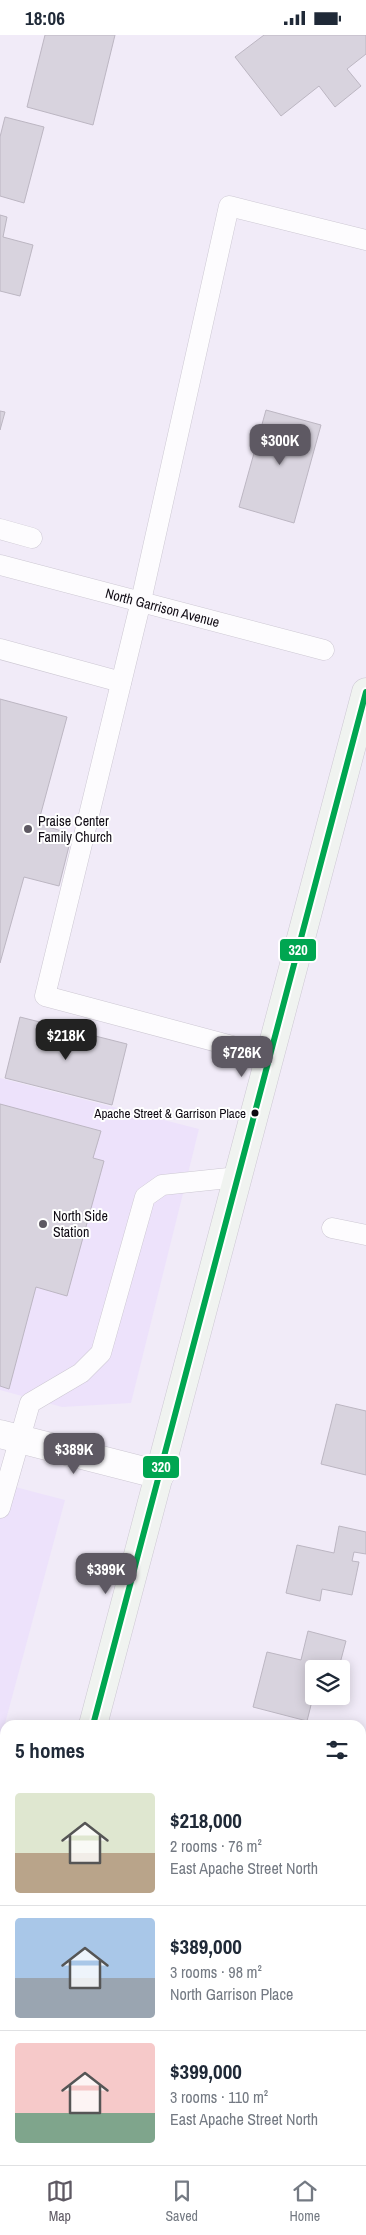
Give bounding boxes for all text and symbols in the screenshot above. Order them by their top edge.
text: 18:06 [25,5,65,31]
pin: $300K [245,423,315,466]
text: $300K [261,429,299,451]
street label: North Garrison Avenue [103,584,222,631]
place label: Praise Center Family Church [38,812,112,846]
marker: Praise Center Family Church [22,823,34,835]
line badge: 320 [279,938,317,962]
text: 320 [288,941,308,959]
pin: $218K [31,1019,101,1061]
text: $218K [47,1024,85,1046]
pin: $726K [207,1035,277,1078]
text: $726K [223,1041,261,1063]
place label: Apache Street & Garrison Place [93,1105,246,1122]
marker: Apache Street & Garrison Place [250,1108,260,1118]
place label: North Side Station [53,1207,108,1241]
marker: North Side Station [37,1218,49,1230]
pin: $389K [39,1433,109,1475]
text: $389K [55,1438,93,1460]
line badge: 320 [142,1455,180,1479]
text: 320 [151,1458,171,1476]
pin: $399K [71,1553,141,1595]
text: $399K [87,1558,125,1580]
map controls [305,1660,350,1705]
button: layers [305,1660,350,1705]
text: 5 homes [15,1736,85,1765]
icon: filters [323,1736,351,1764]
text: $218,000 [170,1806,242,1835]
icon: home [55,1813,115,1873]
text: 2 rooms · 76 m² [170,1835,262,1857]
text: East Apache Street North [170,1857,318,1879]
text: $389,000 [170,1932,242,1961]
icon: home [55,1938,115,1998]
text: 3 rooms · 98 m² [170,1961,262,1983]
text: North Garrison Place [170,1983,293,2005]
text: $399,000 [170,2057,242,2086]
icon: home [55,2063,115,2123]
text: 3 rooms · 110 m² [170,2086,268,2108]
text: East Apache Street North [170,2108,318,2130]
tab: Map [46,2177,74,2225]
tab: Saved [165,2177,198,2225]
tab: Home [290,2177,320,2225]

